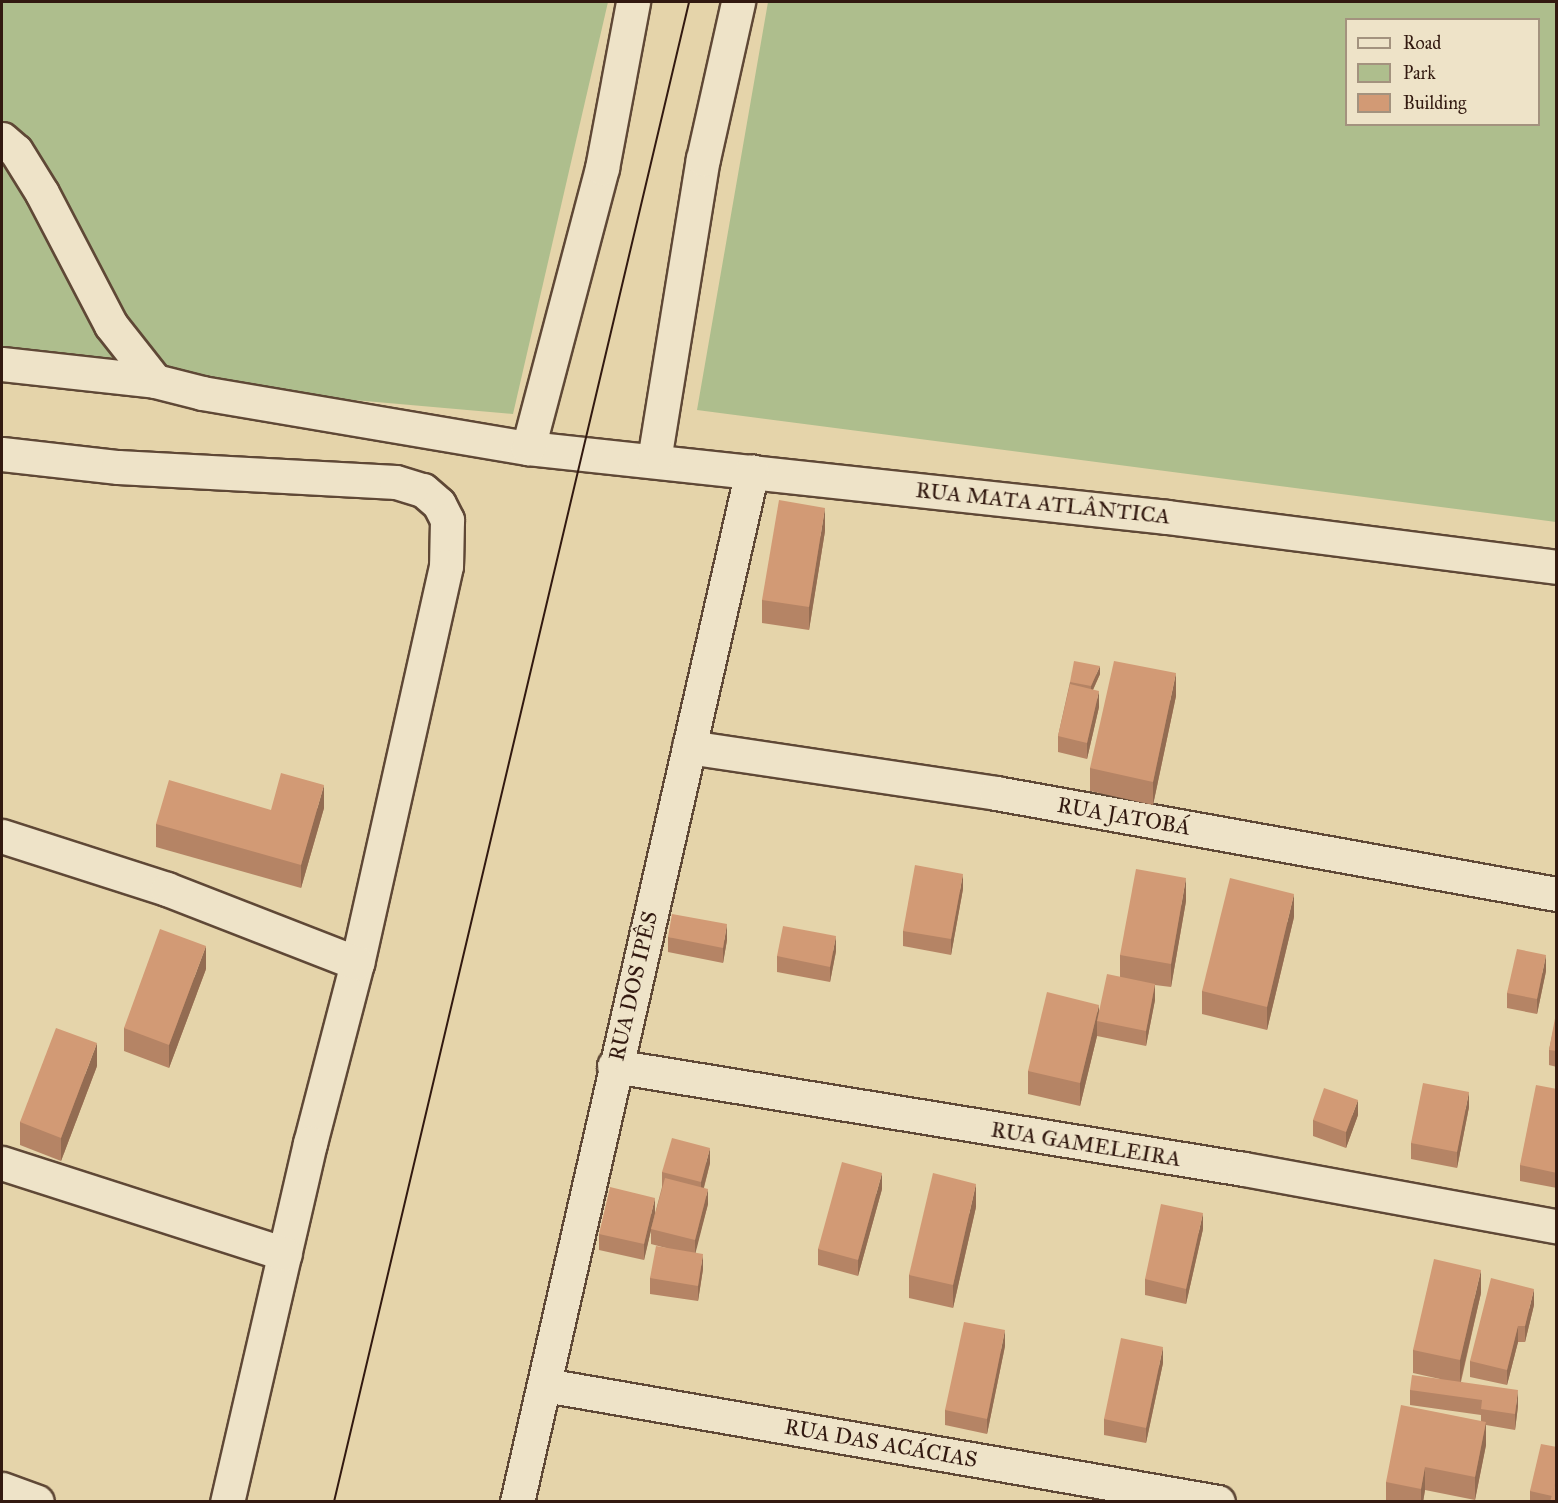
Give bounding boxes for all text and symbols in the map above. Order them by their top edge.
legend [1345,18,1540,126]
text: Road [1403,32,1441,54]
text: Park [1403,62,1436,84]
text: Building [1403,92,1466,114]
street label: RUA MATA ATLÂNTICA [914,477,1172,529]
street label: RUA JATOBÁ [1055,791,1193,841]
street label: RUA DOS IPÊS [603,909,663,1063]
street label: RUA GAMELEIRA [989,1116,1183,1172]
street label: RUA DAS ACÁCIAS [782,1413,980,1473]

